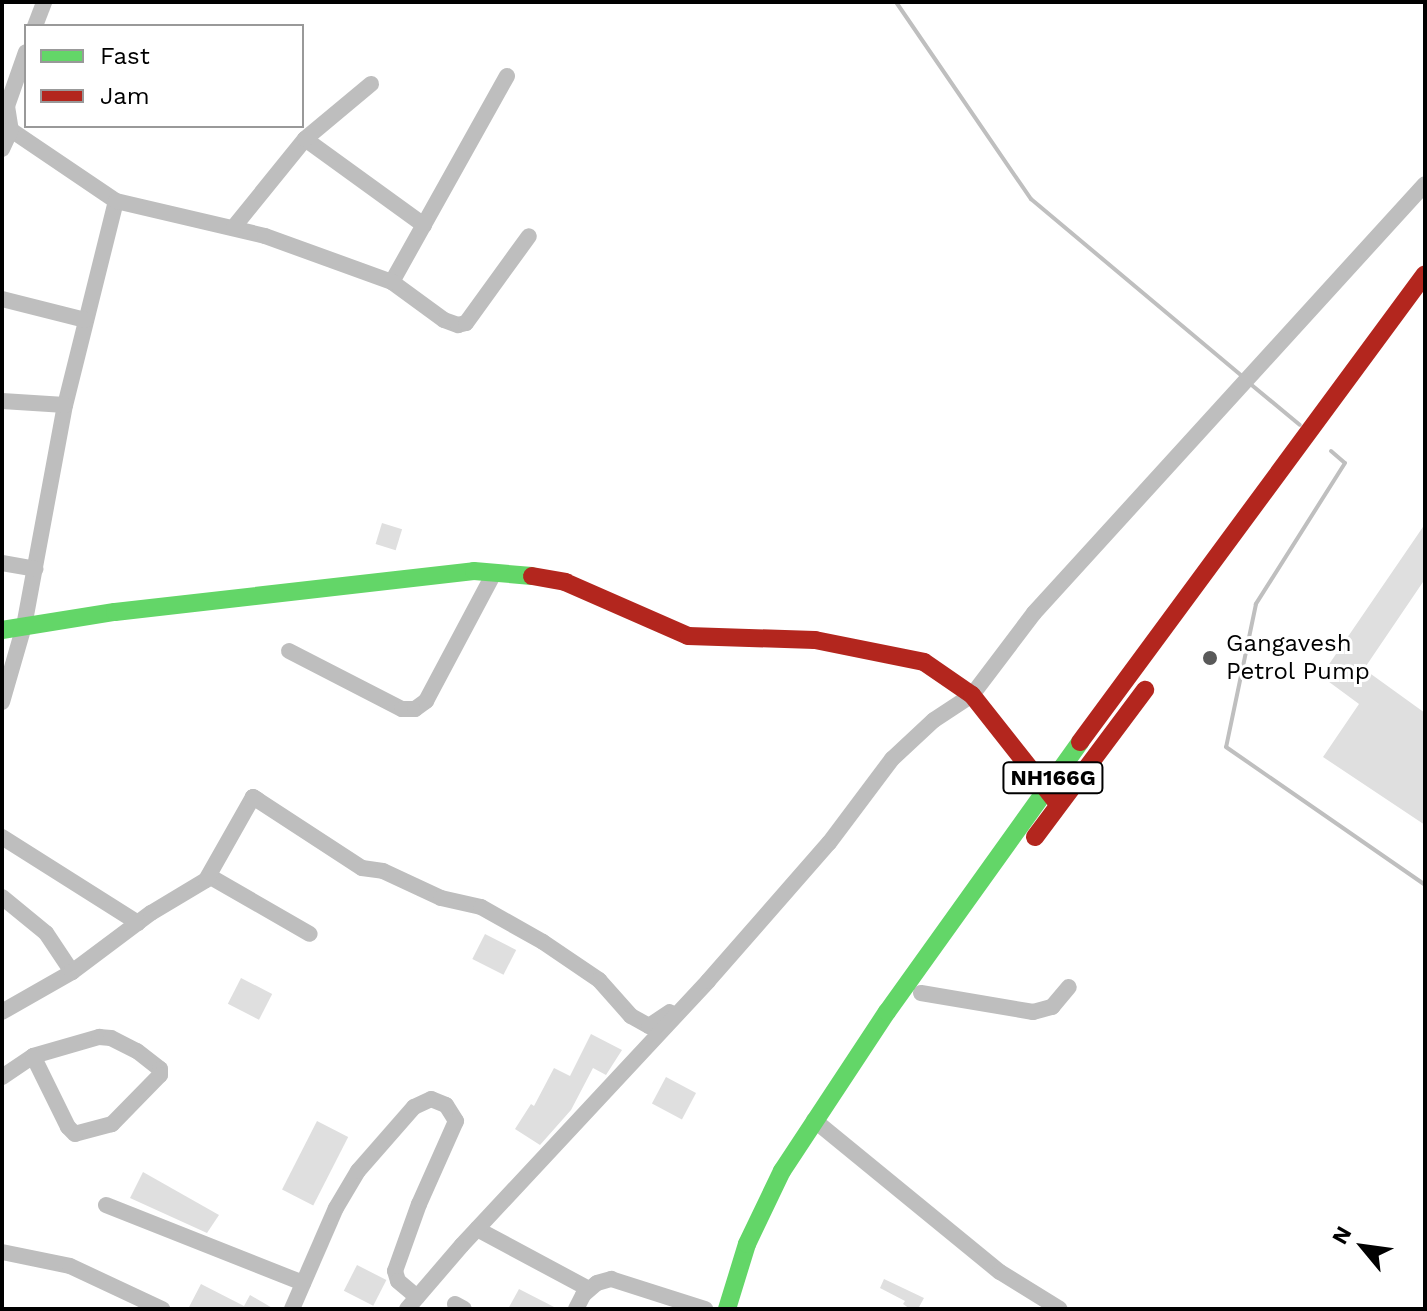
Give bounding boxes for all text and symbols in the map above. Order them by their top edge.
legend [24,24,304,128]
text: Fast [100,42,150,70]
text: Jam [100,82,150,110]
place label: Gangavesh Petrol Pump [1226,630,1371,686]
marker: Gangavesh Petrol Pump [1201,649,1219,667]
road number: NH166G [1001,760,1105,796]
north arrow [1323,1207,1403,1287]
text: N [1327,1222,1356,1248]

